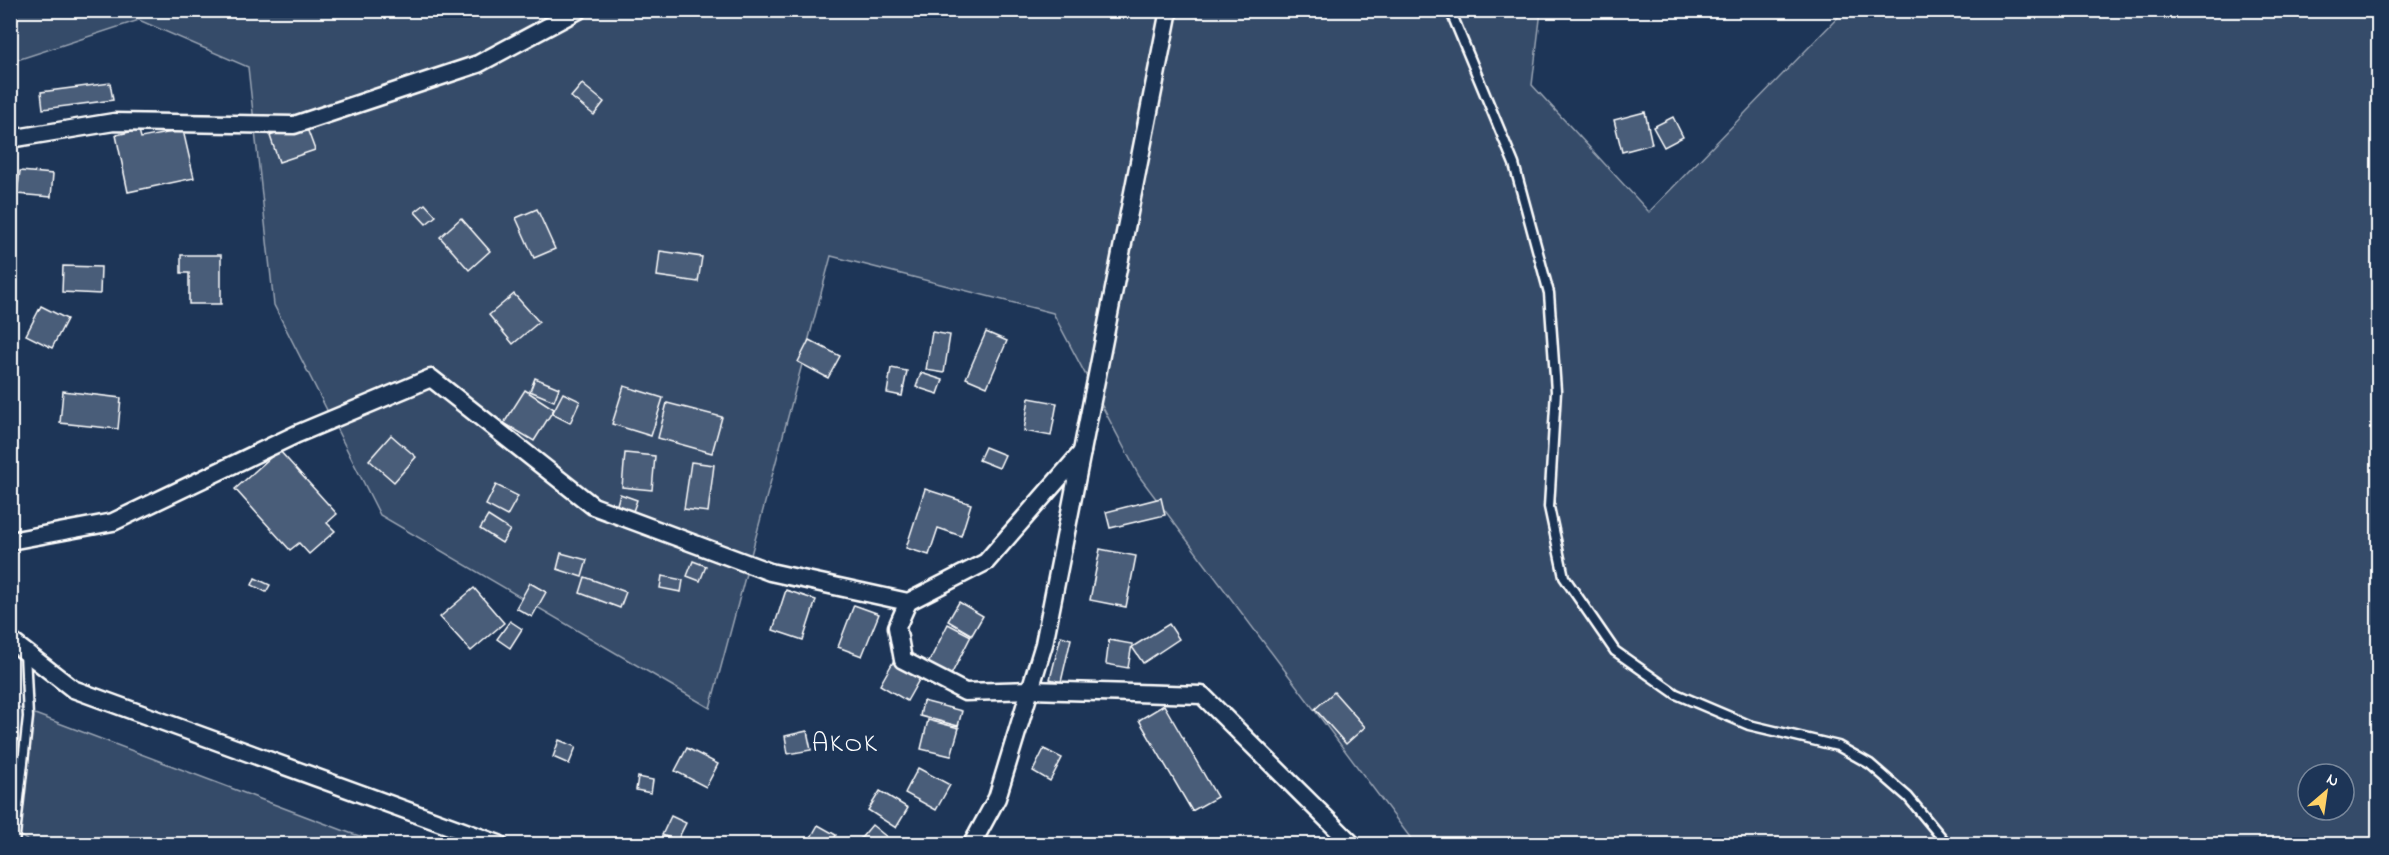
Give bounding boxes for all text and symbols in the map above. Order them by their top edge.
district label: AKOK [812,725,878,764]
north arrow [2296,762,2356,822]
text: N [2322,768,2343,794]

